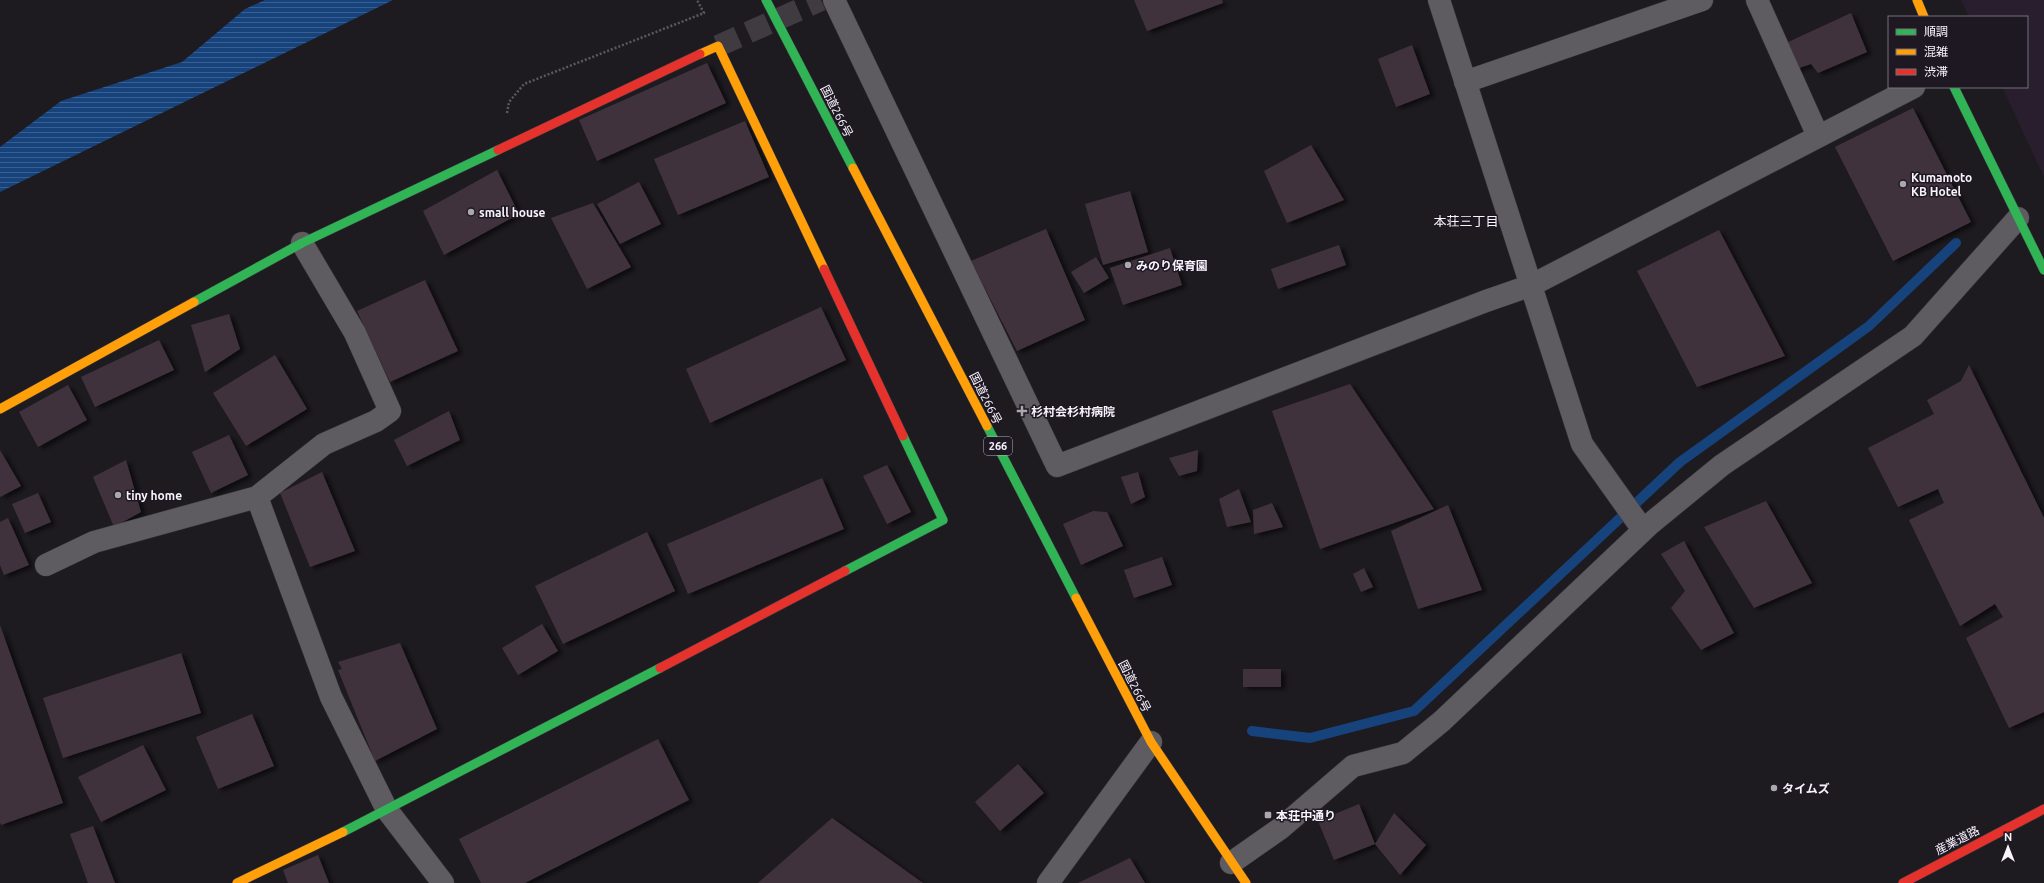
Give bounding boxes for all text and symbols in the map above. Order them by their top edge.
legend [1888,16,2028,88]
text: 順調 [1924,25,1948,38]
text: 混雑 [1924,45,1948,58]
text: 渋滞 [1924,65,1948,78]
street label: 国道266号 [818,83,856,139]
place label: Kumamoto KB Hotel [1911,171,1972,198]
marker: Kumamoto KB Hotel [1898,179,1908,189]
place label: small house [479,206,546,219]
marker: small house [466,207,476,217]
district label: 本荘三丁目 [1433,214,1499,228]
place label: みのり保育園 [1136,259,1208,272]
marker: みのり保育園 [1123,260,1133,270]
street label: 国道266号 [967,370,1005,426]
marker: 杉村会杉村病院 [1016,405,1028,417]
place label: 杉村会杉村病院 [1031,405,1115,418]
road number: 266 [984,437,1012,455]
place label: tiny home [126,489,182,502]
marker: tiny home [113,490,123,500]
street label: 国道266号 [1116,658,1154,714]
place label: タイムズ [1782,782,1830,795]
marker: タイムズ [1769,783,1779,793]
place label: 本荘中通り [1276,809,1336,822]
marker: 本荘中通り [1263,810,1273,820]
street label: 産業道路 [1933,823,1981,857]
north arrow [1988,827,2028,867]
text: N [2004,831,2012,843]

